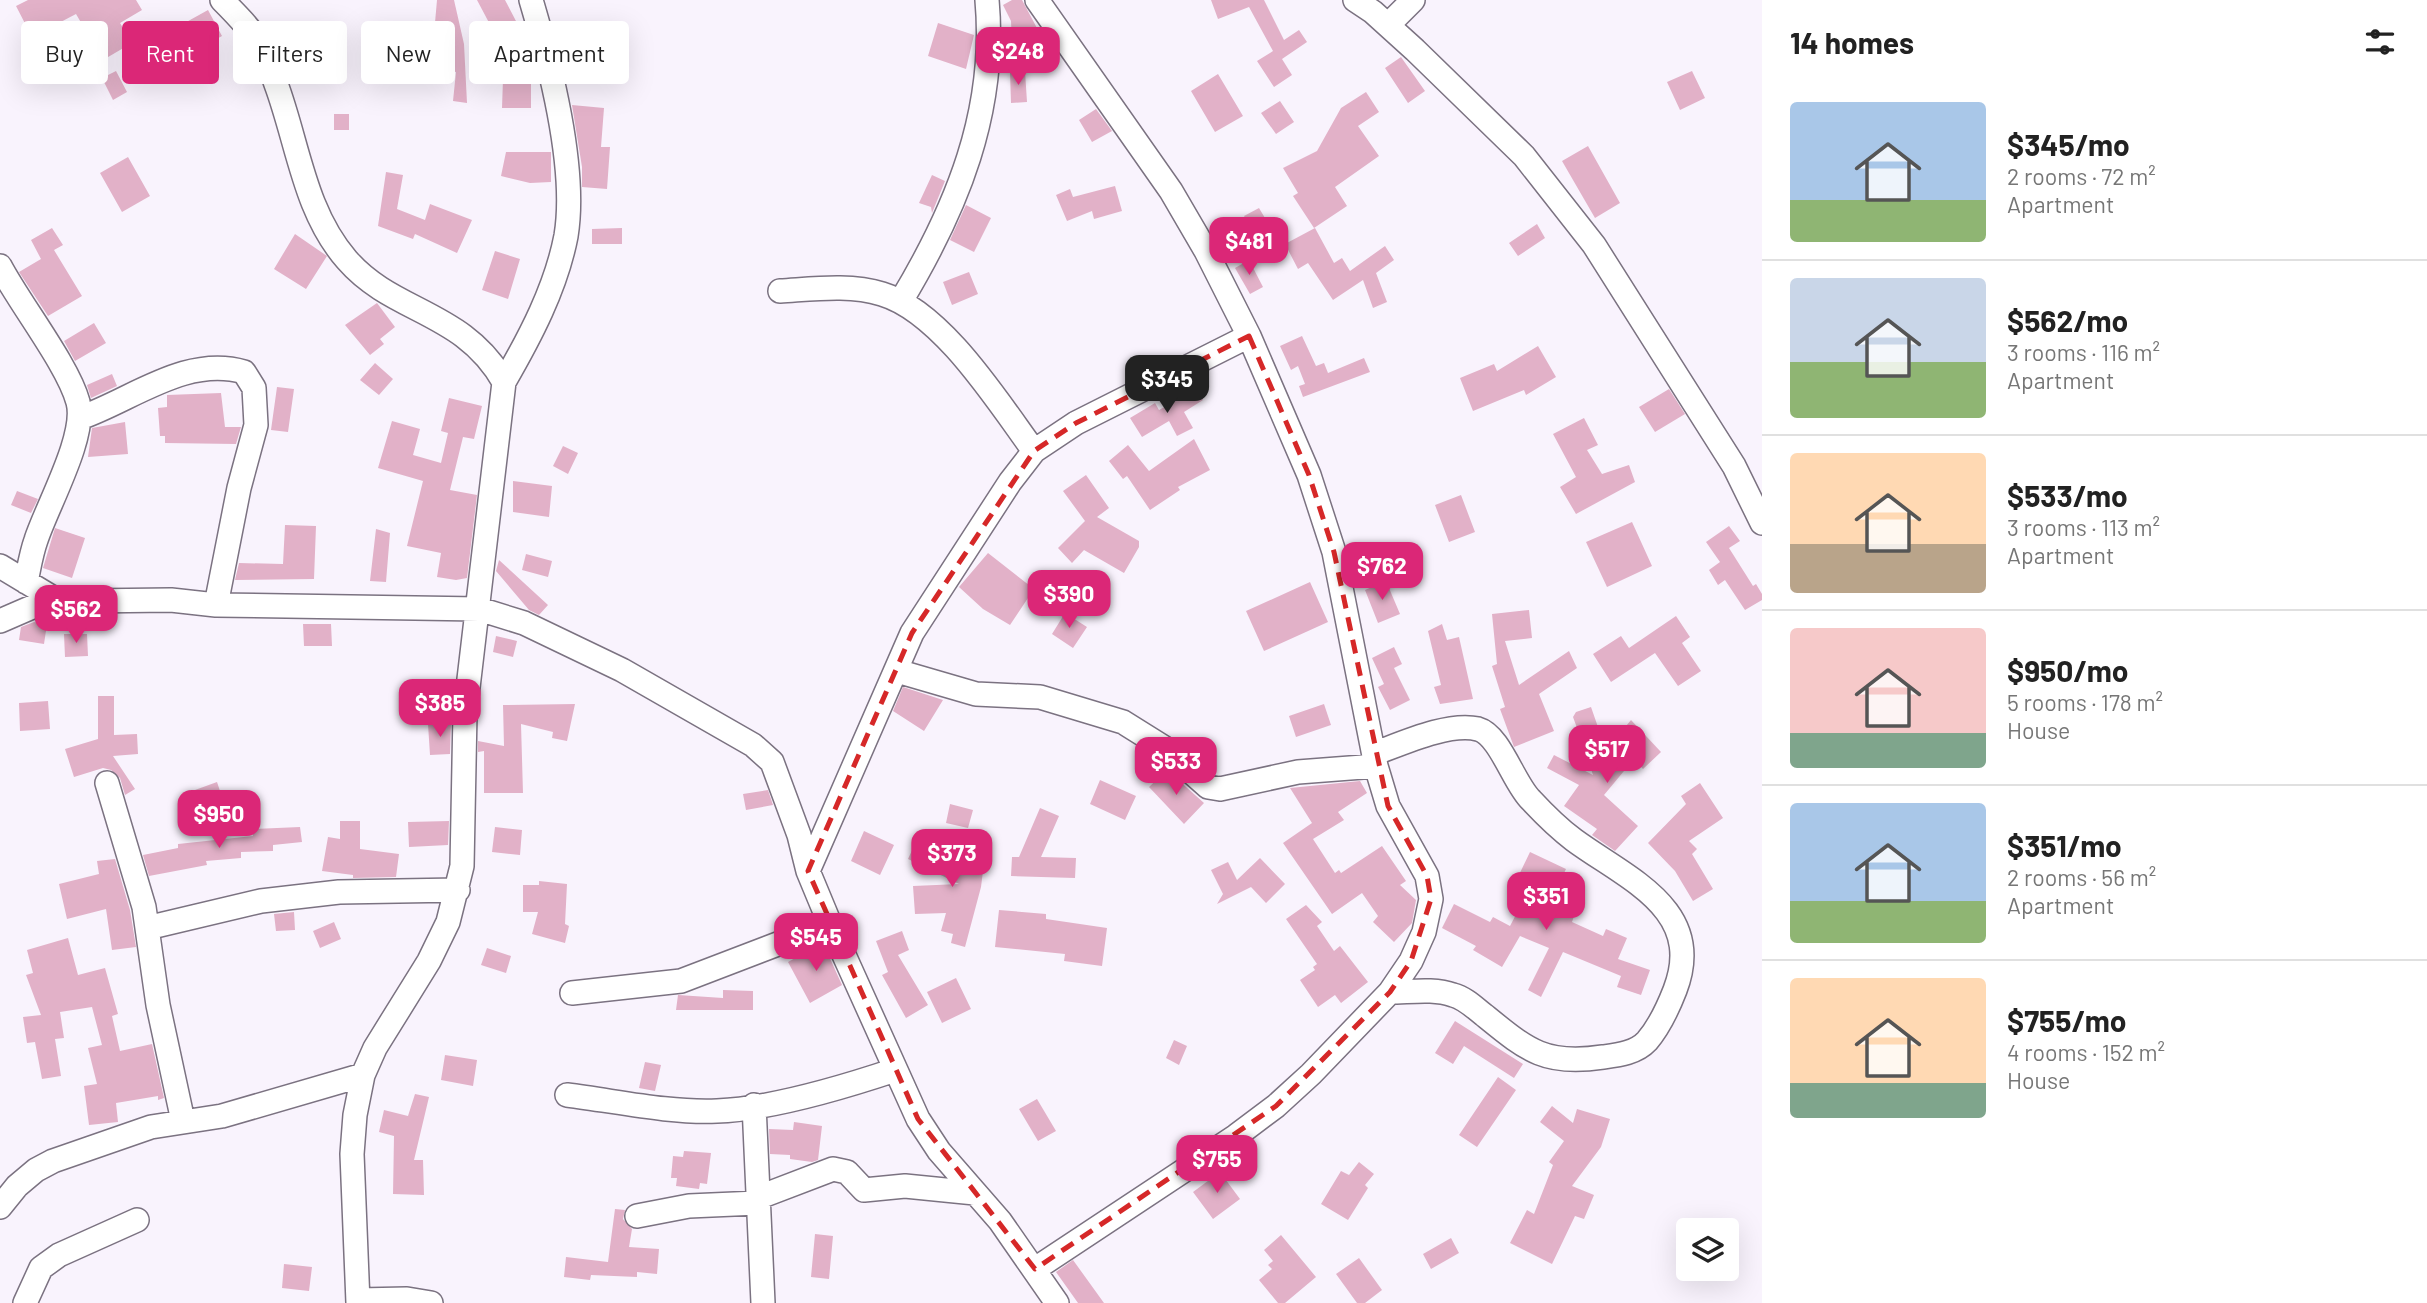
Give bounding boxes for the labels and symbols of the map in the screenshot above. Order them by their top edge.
pin: $248 [977,28,1059,87]
pin: $481 [1208,218,1290,277]
pin: $345 [1126,356,1208,415]
pin: $762 [1341,542,1423,602]
pin: $390 [1028,570,1110,630]
pin: $562 [35,586,117,645]
pin: $385 [399,680,481,739]
pin: $517 [1566,726,1648,785]
pin: $533 [1135,738,1217,797]
pin: $950 [178,790,260,850]
pin: $373 [911,830,993,889]
pin: $351 [1505,872,1587,932]
pin: $545 [775,914,857,973]
pin: $755 [1176,1136,1258,1195]

